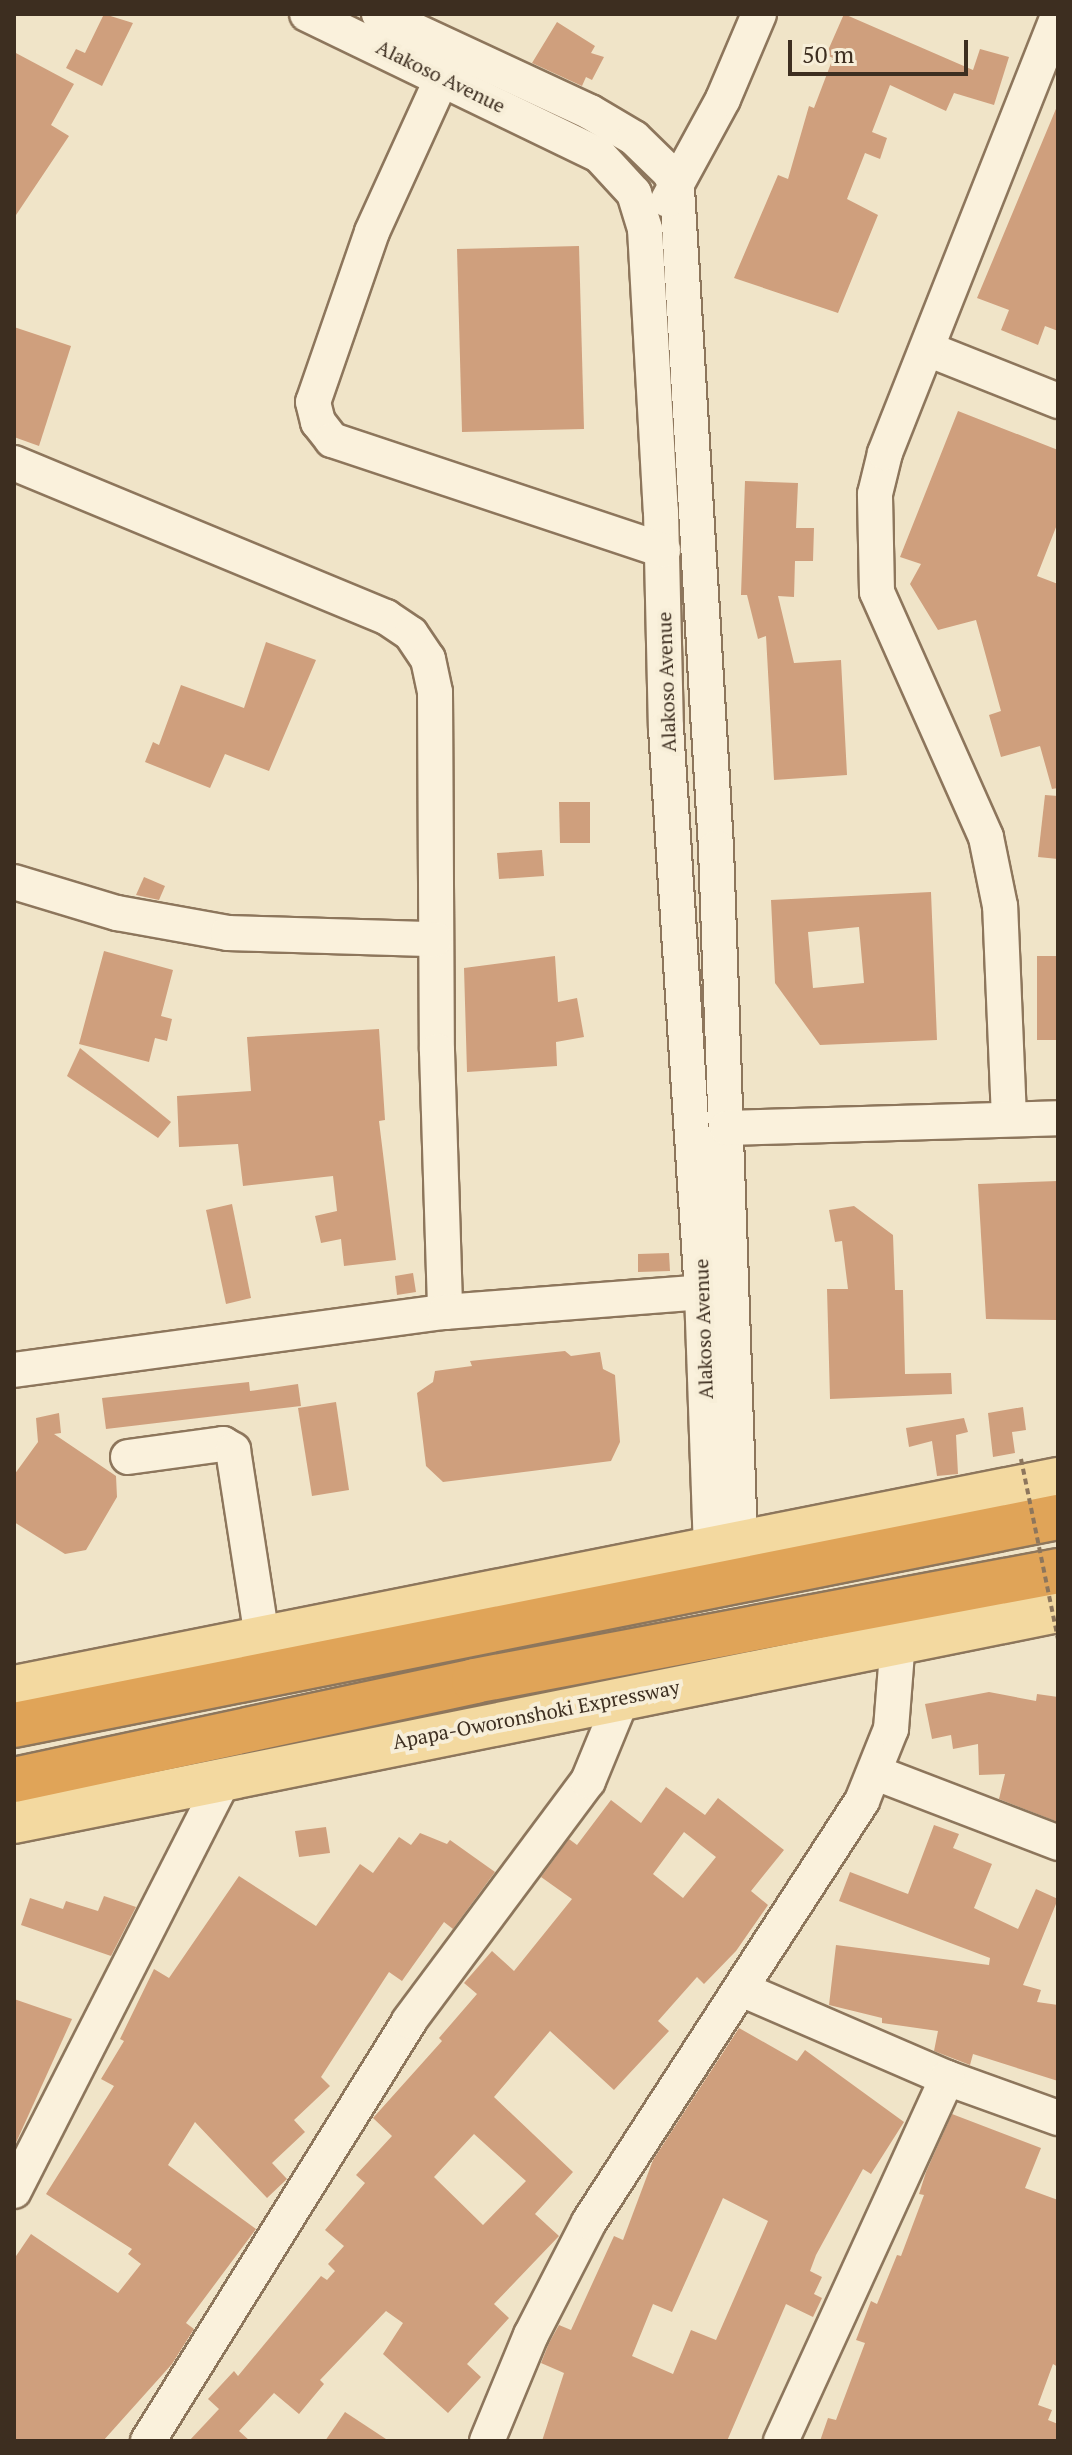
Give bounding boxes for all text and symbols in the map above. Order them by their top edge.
scale bar [792,24,972,74]
street label: Alakoso Avenue [372,34,510,118]
text: 50 m [802,38,854,70]
street label: Alakoso Avenue [652,611,680,753]
street label: Alakoso Avenue [689,1258,717,1400]
street label: Apapa-Oworonshoki Expressway [391,1674,681,1754]

